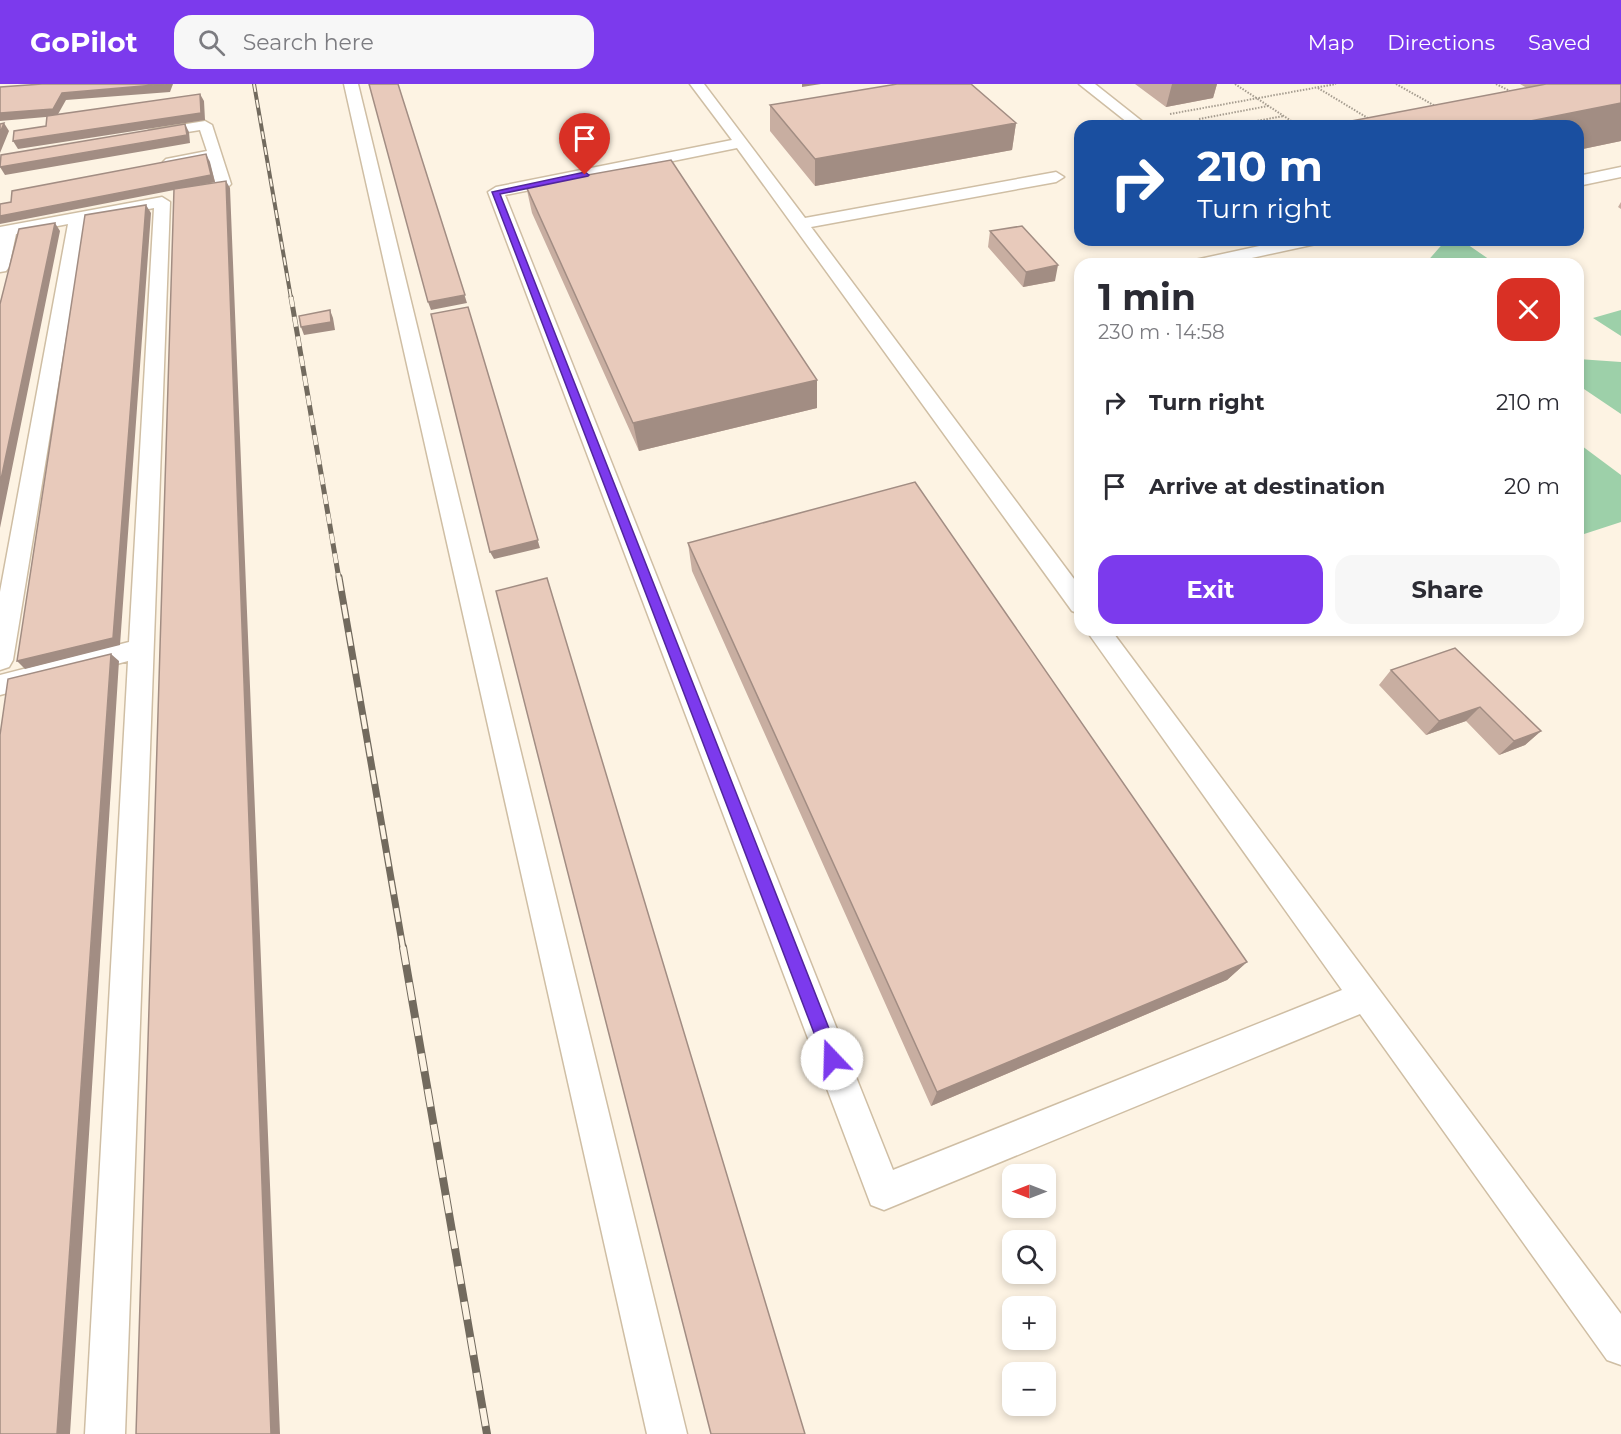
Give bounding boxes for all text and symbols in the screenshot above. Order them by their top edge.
search box [174,15,594,69]
text: GoPilot [30,25,138,59]
icon: search [195,26,228,59]
text: Search here [243,29,374,56]
text: Map [1308,30,1354,55]
text: Directions [1387,30,1495,55]
text: Saved [1528,30,1591,55]
pin [559,113,610,175]
icon: arrive [568,122,601,155]
text: 210 m [1197,140,1323,192]
icon: right [1098,144,1176,222]
text: Turn right [1197,192,1332,225]
text: 1 min [1098,275,1196,319]
button: close [1497,278,1560,341]
text: 230 m · 14:58 [1098,320,1225,344]
icon: right [1098,386,1131,419]
text: Turn right [1149,389,1264,416]
text: 210 m [1496,389,1560,416]
icon: arrive [1098,470,1131,503]
text: Arrive at destination [1149,473,1385,500]
text: 20 m [1504,473,1560,500]
button: Exit [1098,555,1323,624]
button: Share [1335,555,1560,624]
position arrow [800,1027,864,1091]
north arrow [1002,1164,1056,1218]
map controls [1002,1164,1056,1416]
button: search [1002,1230,1056,1284]
button: + [1002,1296,1056,1350]
button: − [1002,1362,1056,1416]

